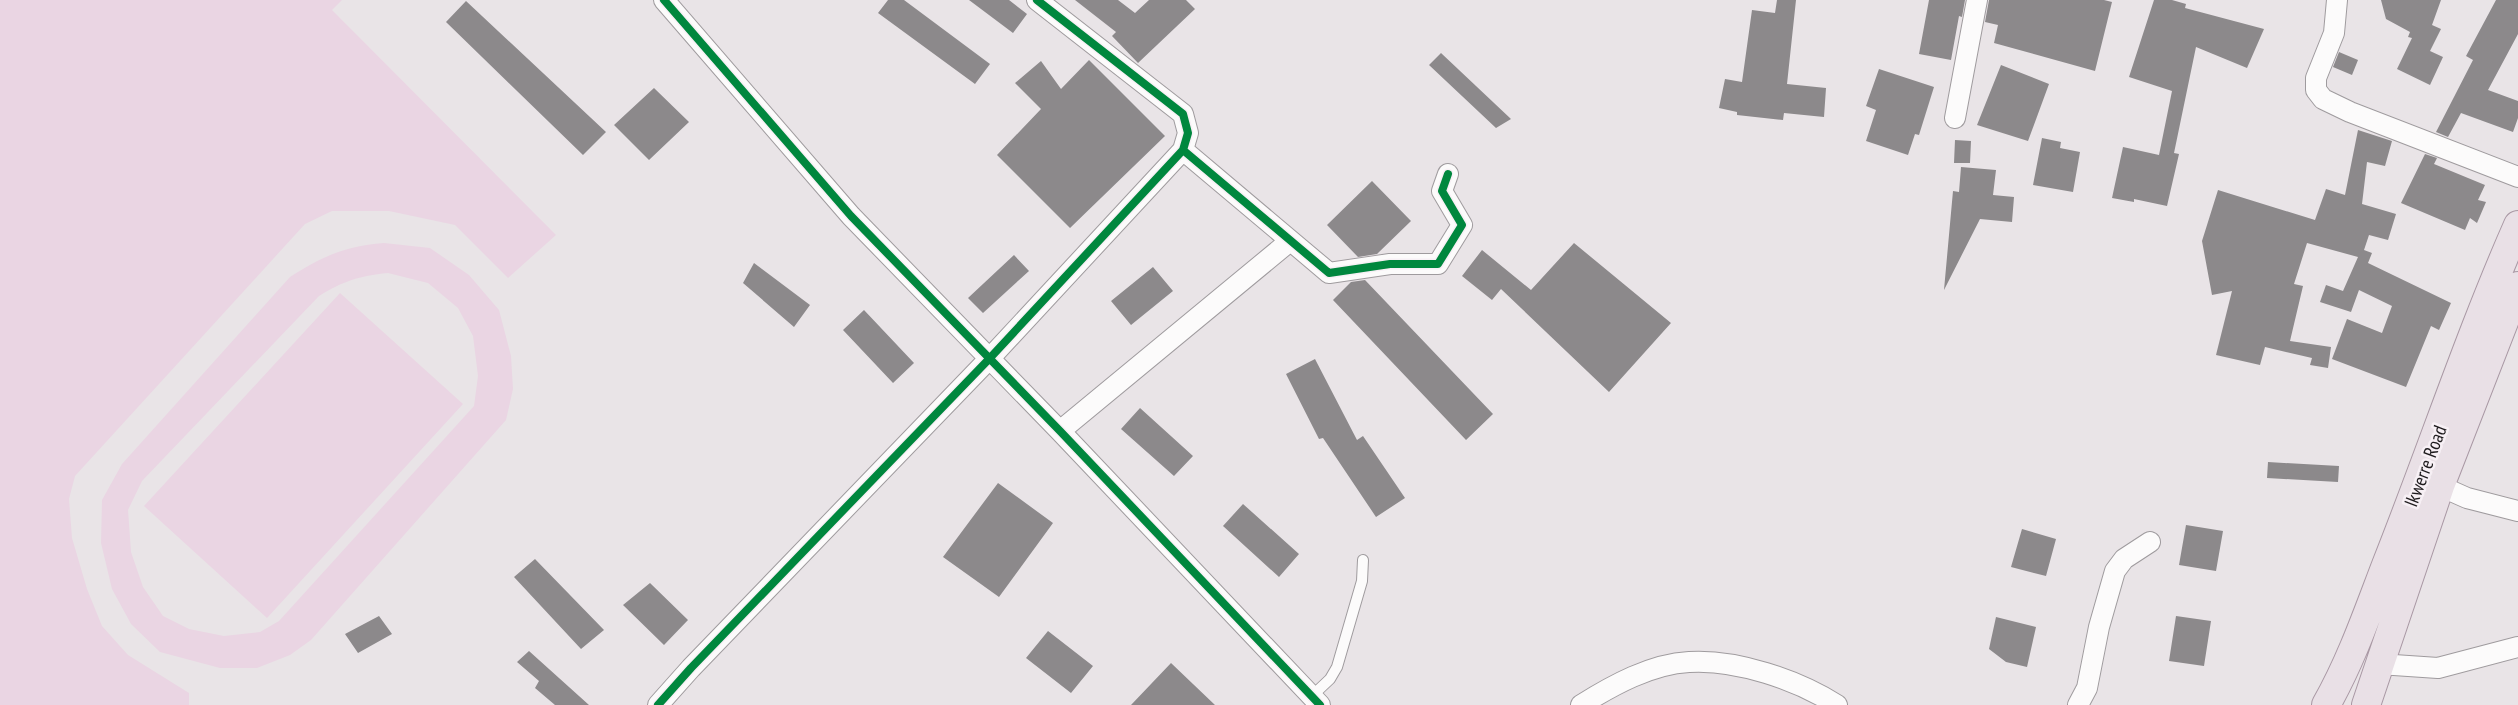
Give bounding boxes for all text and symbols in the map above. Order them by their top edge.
street label: Ikwerre Road [2398,422,2452,510]

